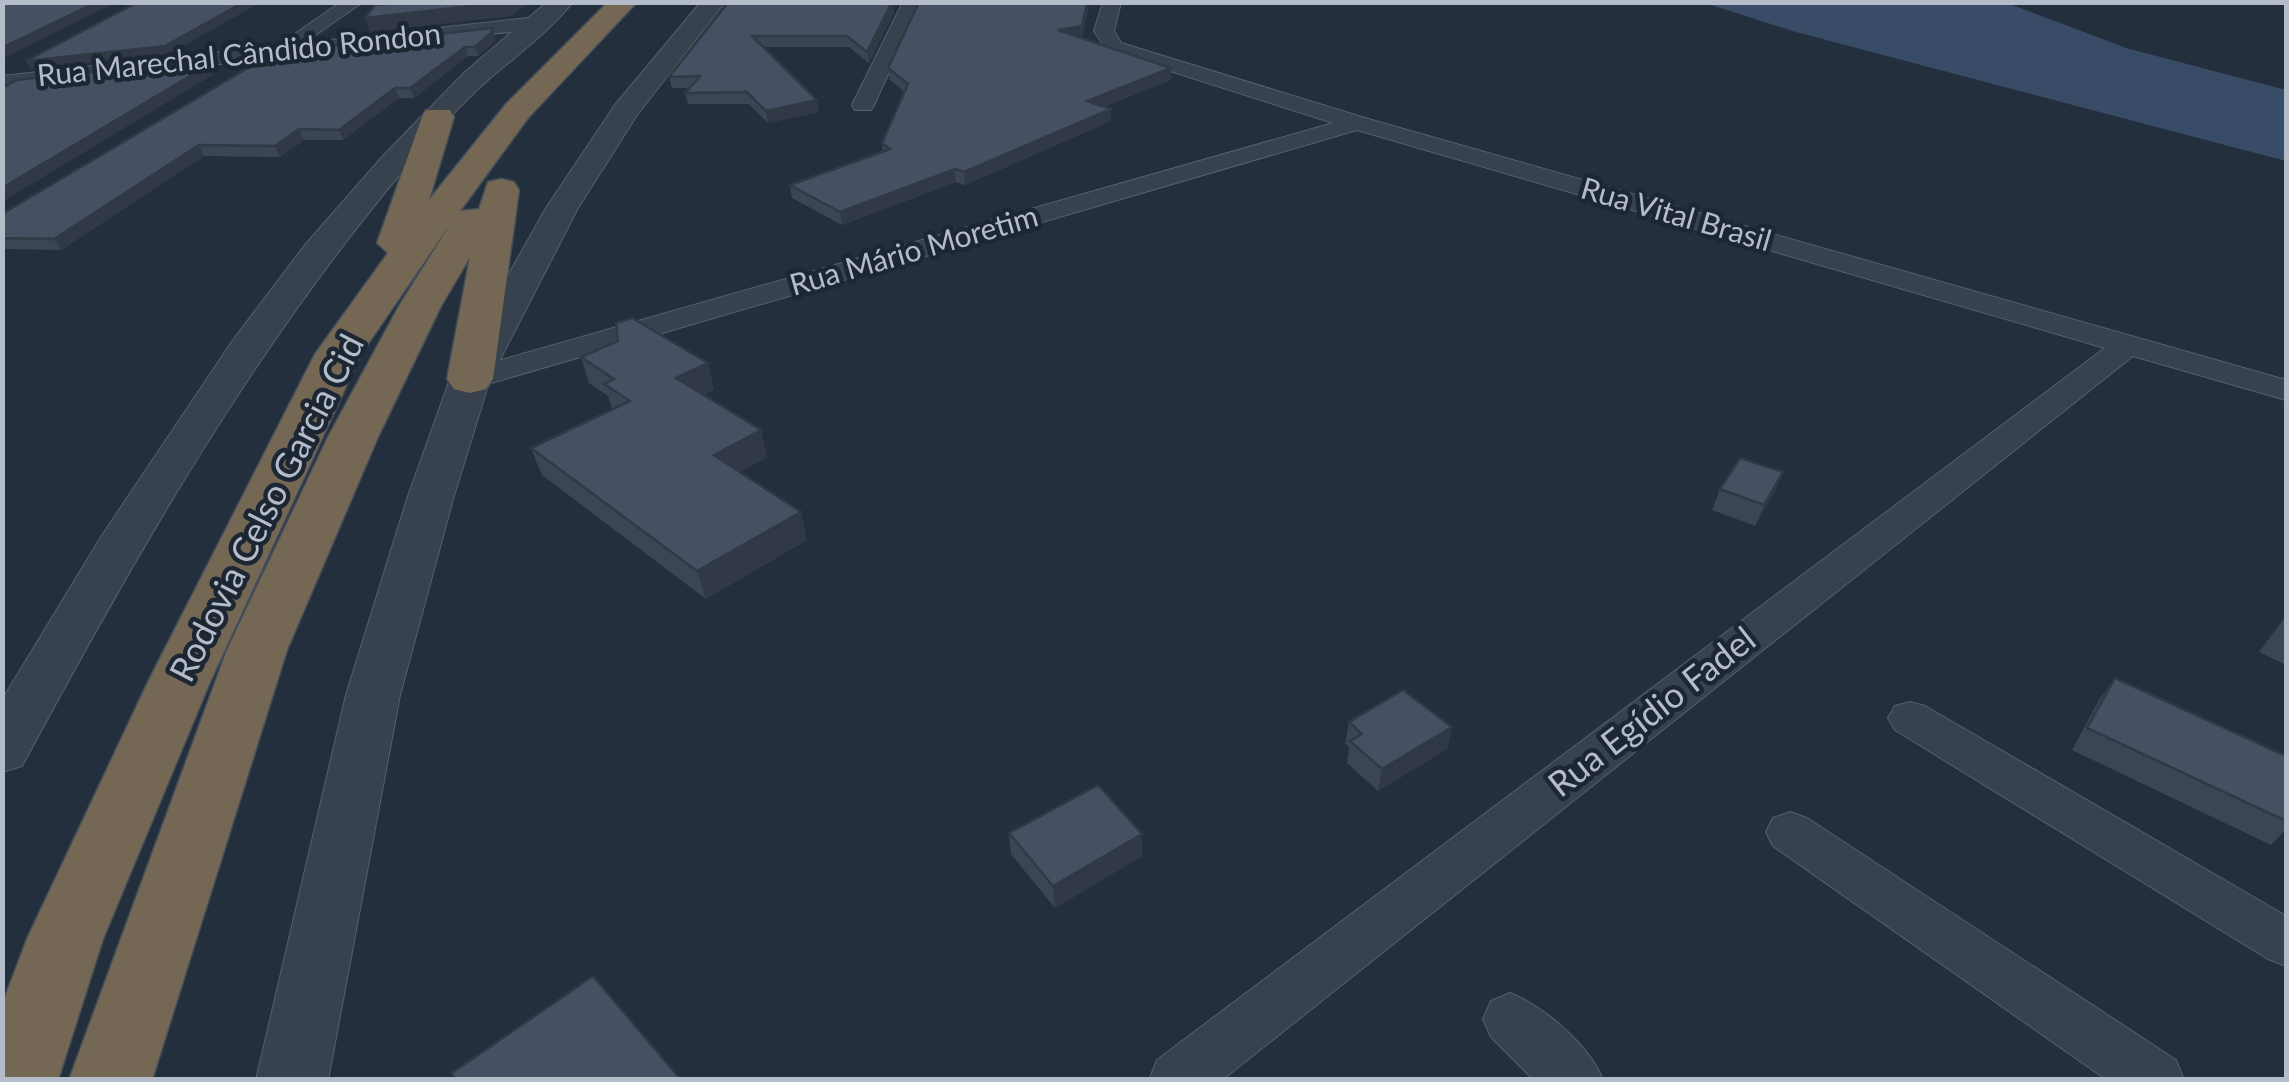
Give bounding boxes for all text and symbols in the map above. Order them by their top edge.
street label: Rua Marechal Cândido Rondon [35,14,443,92]
street label: Rua Vital Brasil [1577,169,1776,257]
street label: Rua Mário Moretim [785,196,1042,302]
street label: Rodovia Celso Garcia Cid [159,327,371,688]
street label: Rua Egídio Fadel [1539,617,1763,804]

